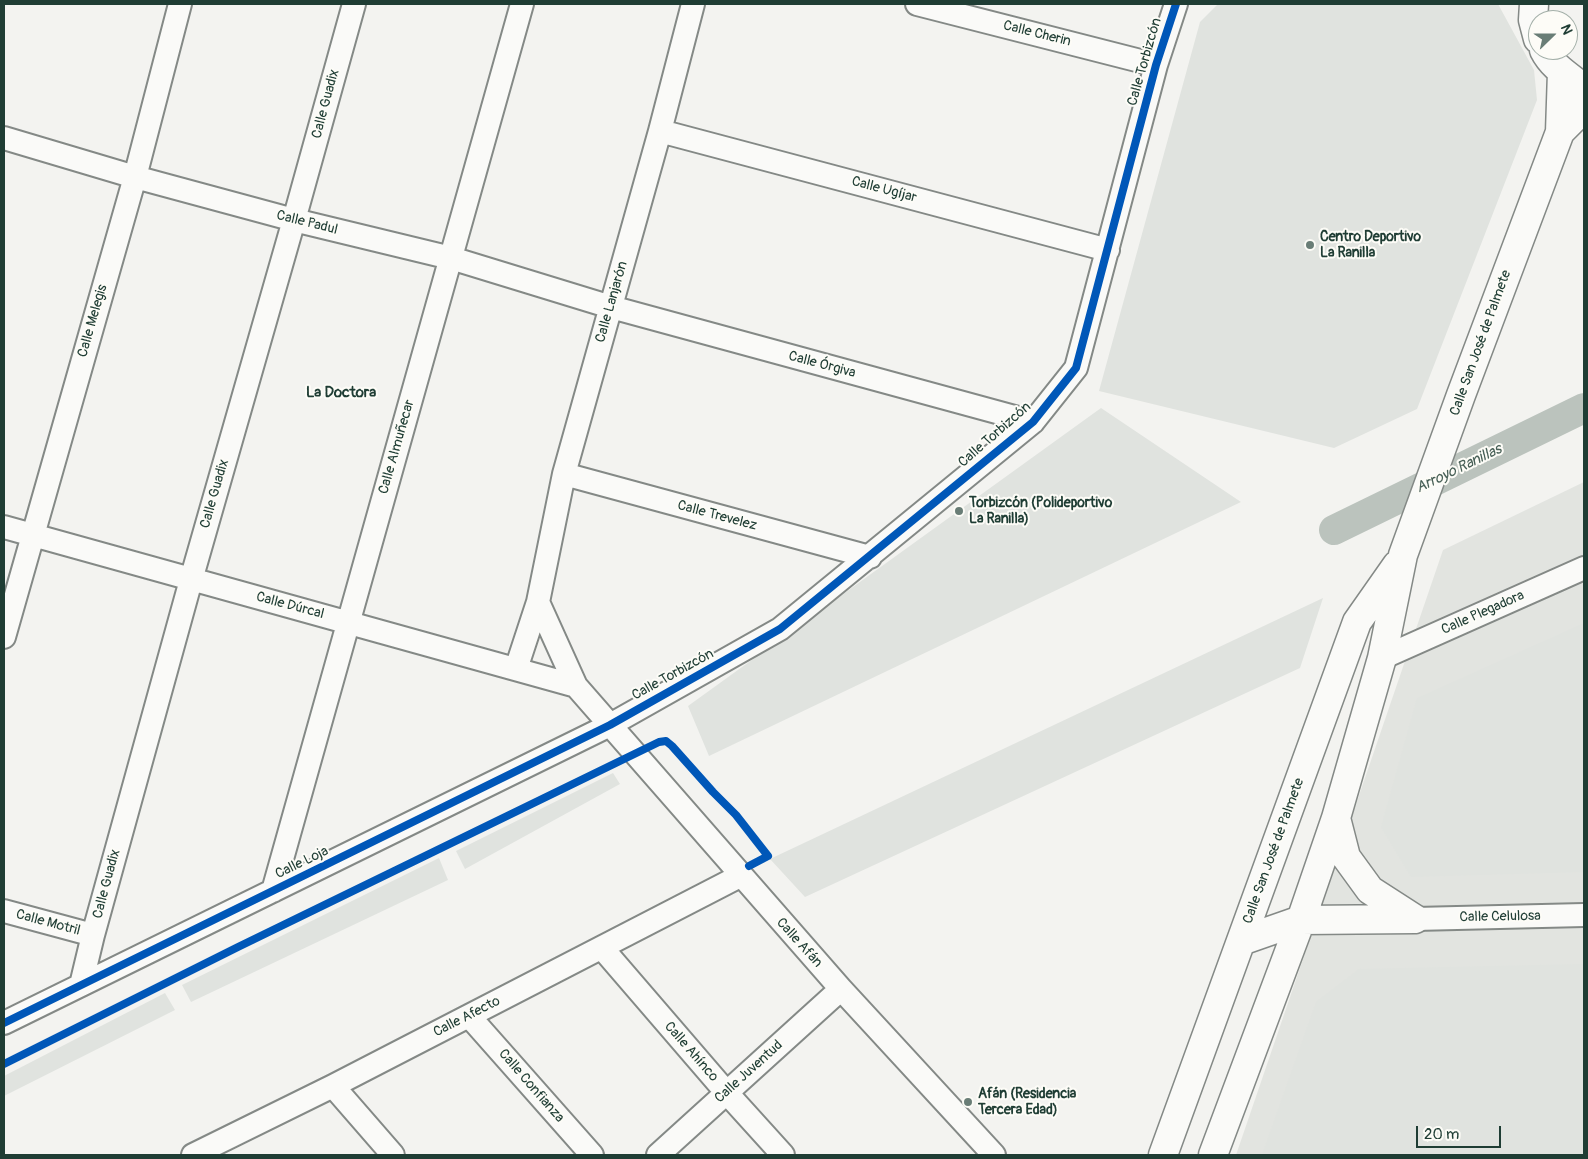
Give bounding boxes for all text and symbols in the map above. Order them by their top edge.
north arrow [1528,10,1578,60]
street label: Calle Torbizcón [1124,16,1166,108]
street label: Calle Cherin [1001,17,1073,51]
text: N [1557,22,1576,37]
street label: Calle Guadix [309,68,343,140]
street label: Calle Ugíjar [850,173,918,207]
street label: Calle Padul [275,207,339,239]
place label: Centro Deportivo La Ranilla [1320,229,1421,262]
marker: Centro Deportivo La Ranilla [1304,239,1316,251]
street label: Calle Lanjarón [592,259,632,345]
street label: Calle San José de Palmete [1447,268,1515,418]
street label: Calle Melegis [75,283,111,359]
street label: Calle Órgiva [787,348,857,382]
district label: La Doctora [306,384,376,402]
street label: Calle Almuñecar [376,398,418,496]
street label: Calle Torbizcón [955,399,1035,471]
water label: Arroyo Ranillas [1413,441,1505,497]
street label: Calle Guadix [197,458,233,530]
place label: Torbizcón (Polideportivo La Ranilla) [969,495,1112,528]
street label: Calle Trevelez [675,497,759,535]
marker: Torbizcón (Polideportivo La Ranilla) [953,505,965,517]
street label: Calle Plegadora [1439,587,1527,639]
street label: Calle Dúrcal [254,589,326,623]
street label: Calle Torbizcón [629,646,717,704]
street label: Calle San José de Palmete [1240,776,1308,926]
street label: Calle Loja [273,843,331,883]
street label: Calle Guadix [90,848,124,920]
street label: Calle Motril [14,906,82,940]
street label: Calle Celulosa [1459,908,1541,926]
street label: Calle Afán [772,915,826,971]
street label: Calle Afecto [431,993,503,1041]
street label: Calle Ahínco [660,1019,722,1085]
street label: Calle Juventud [712,1037,786,1107]
street label: Calle Confianza [495,1046,567,1126]
place label: Afán (Residencia Tercera Edad) [978,1086,1076,1118]
marker: Afán (Residencia Tercera Edad) [962,1096,974,1108]
scale bar [1418,1116,1503,1148]
text: 20 m [1424,1125,1459,1144]

